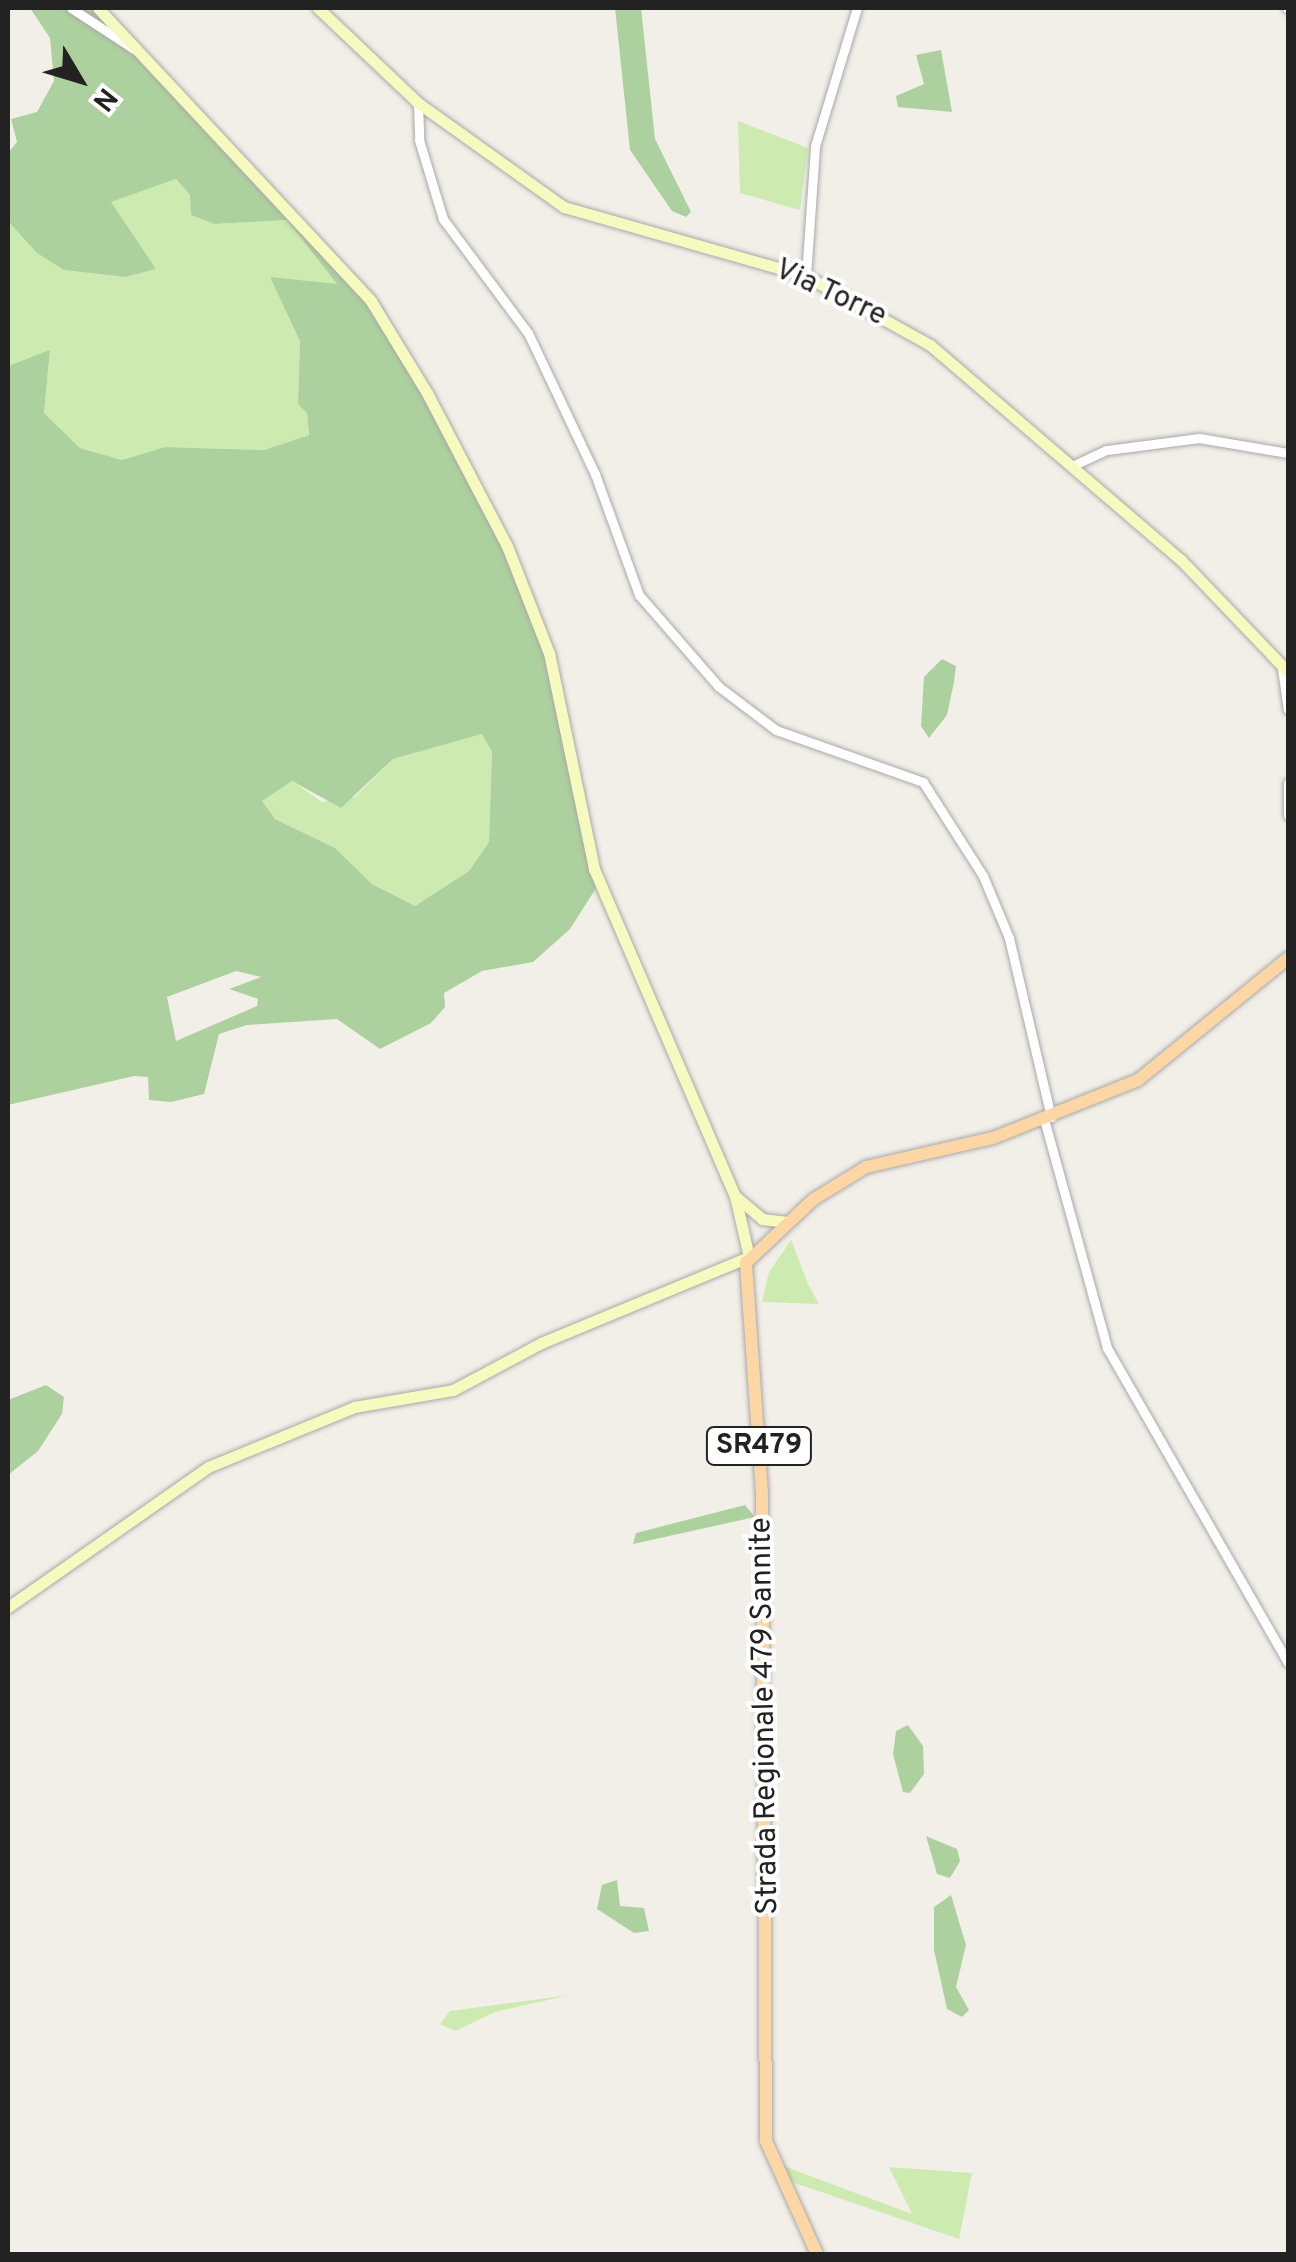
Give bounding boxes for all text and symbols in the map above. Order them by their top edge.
north arrow [30,30,130,130]
text: N [83,79,124,117]
street label: Via Torre [768,252,892,336]
road number: SR479 [704,1423,814,1469]
street label: Strada Regionale 479 Sannite [745,1517,787,1915]

